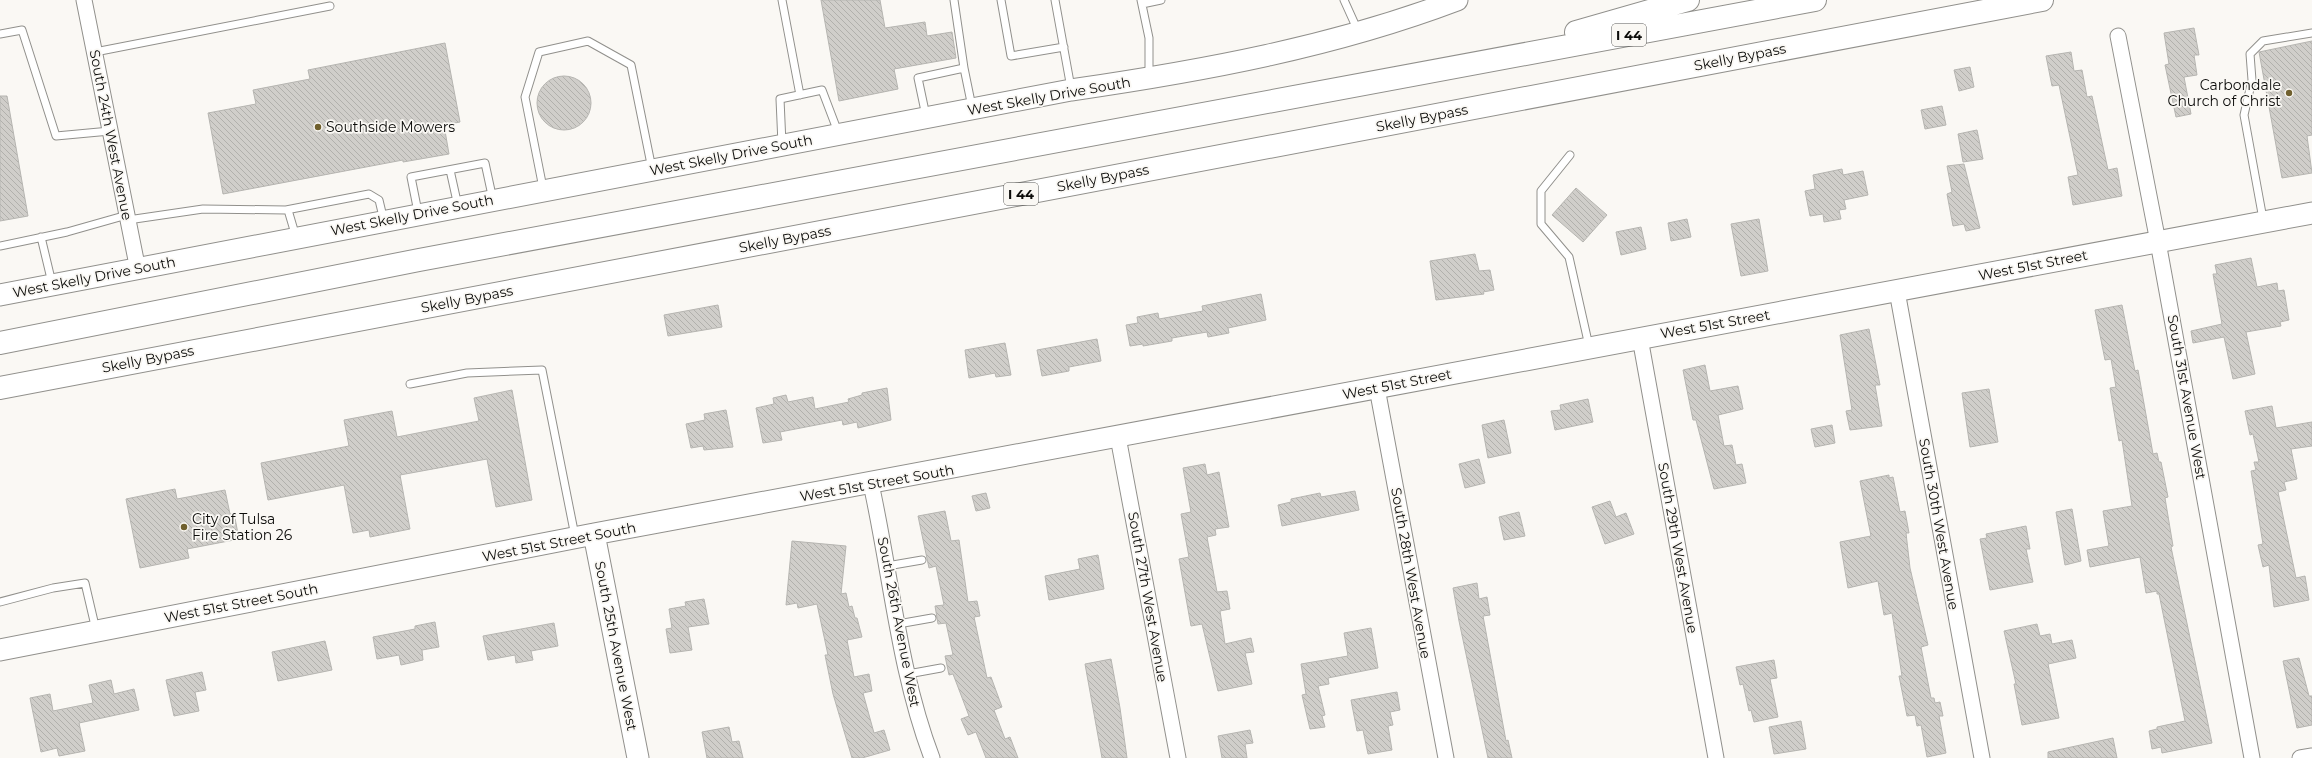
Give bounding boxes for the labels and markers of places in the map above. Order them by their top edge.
place label: Carbondale Church of Christ [2167,76,2281,110]
marker: Carbondale Church of Christ [2284,88,2294,98]
place label: Southside Mowers [326,118,455,136]
marker: Southside Mowers [313,122,323,132]
place label: City of Tulsa Fire Station 26 [192,510,293,544]
marker: City of Tulsa Fire Station 26 [179,522,189,532]

